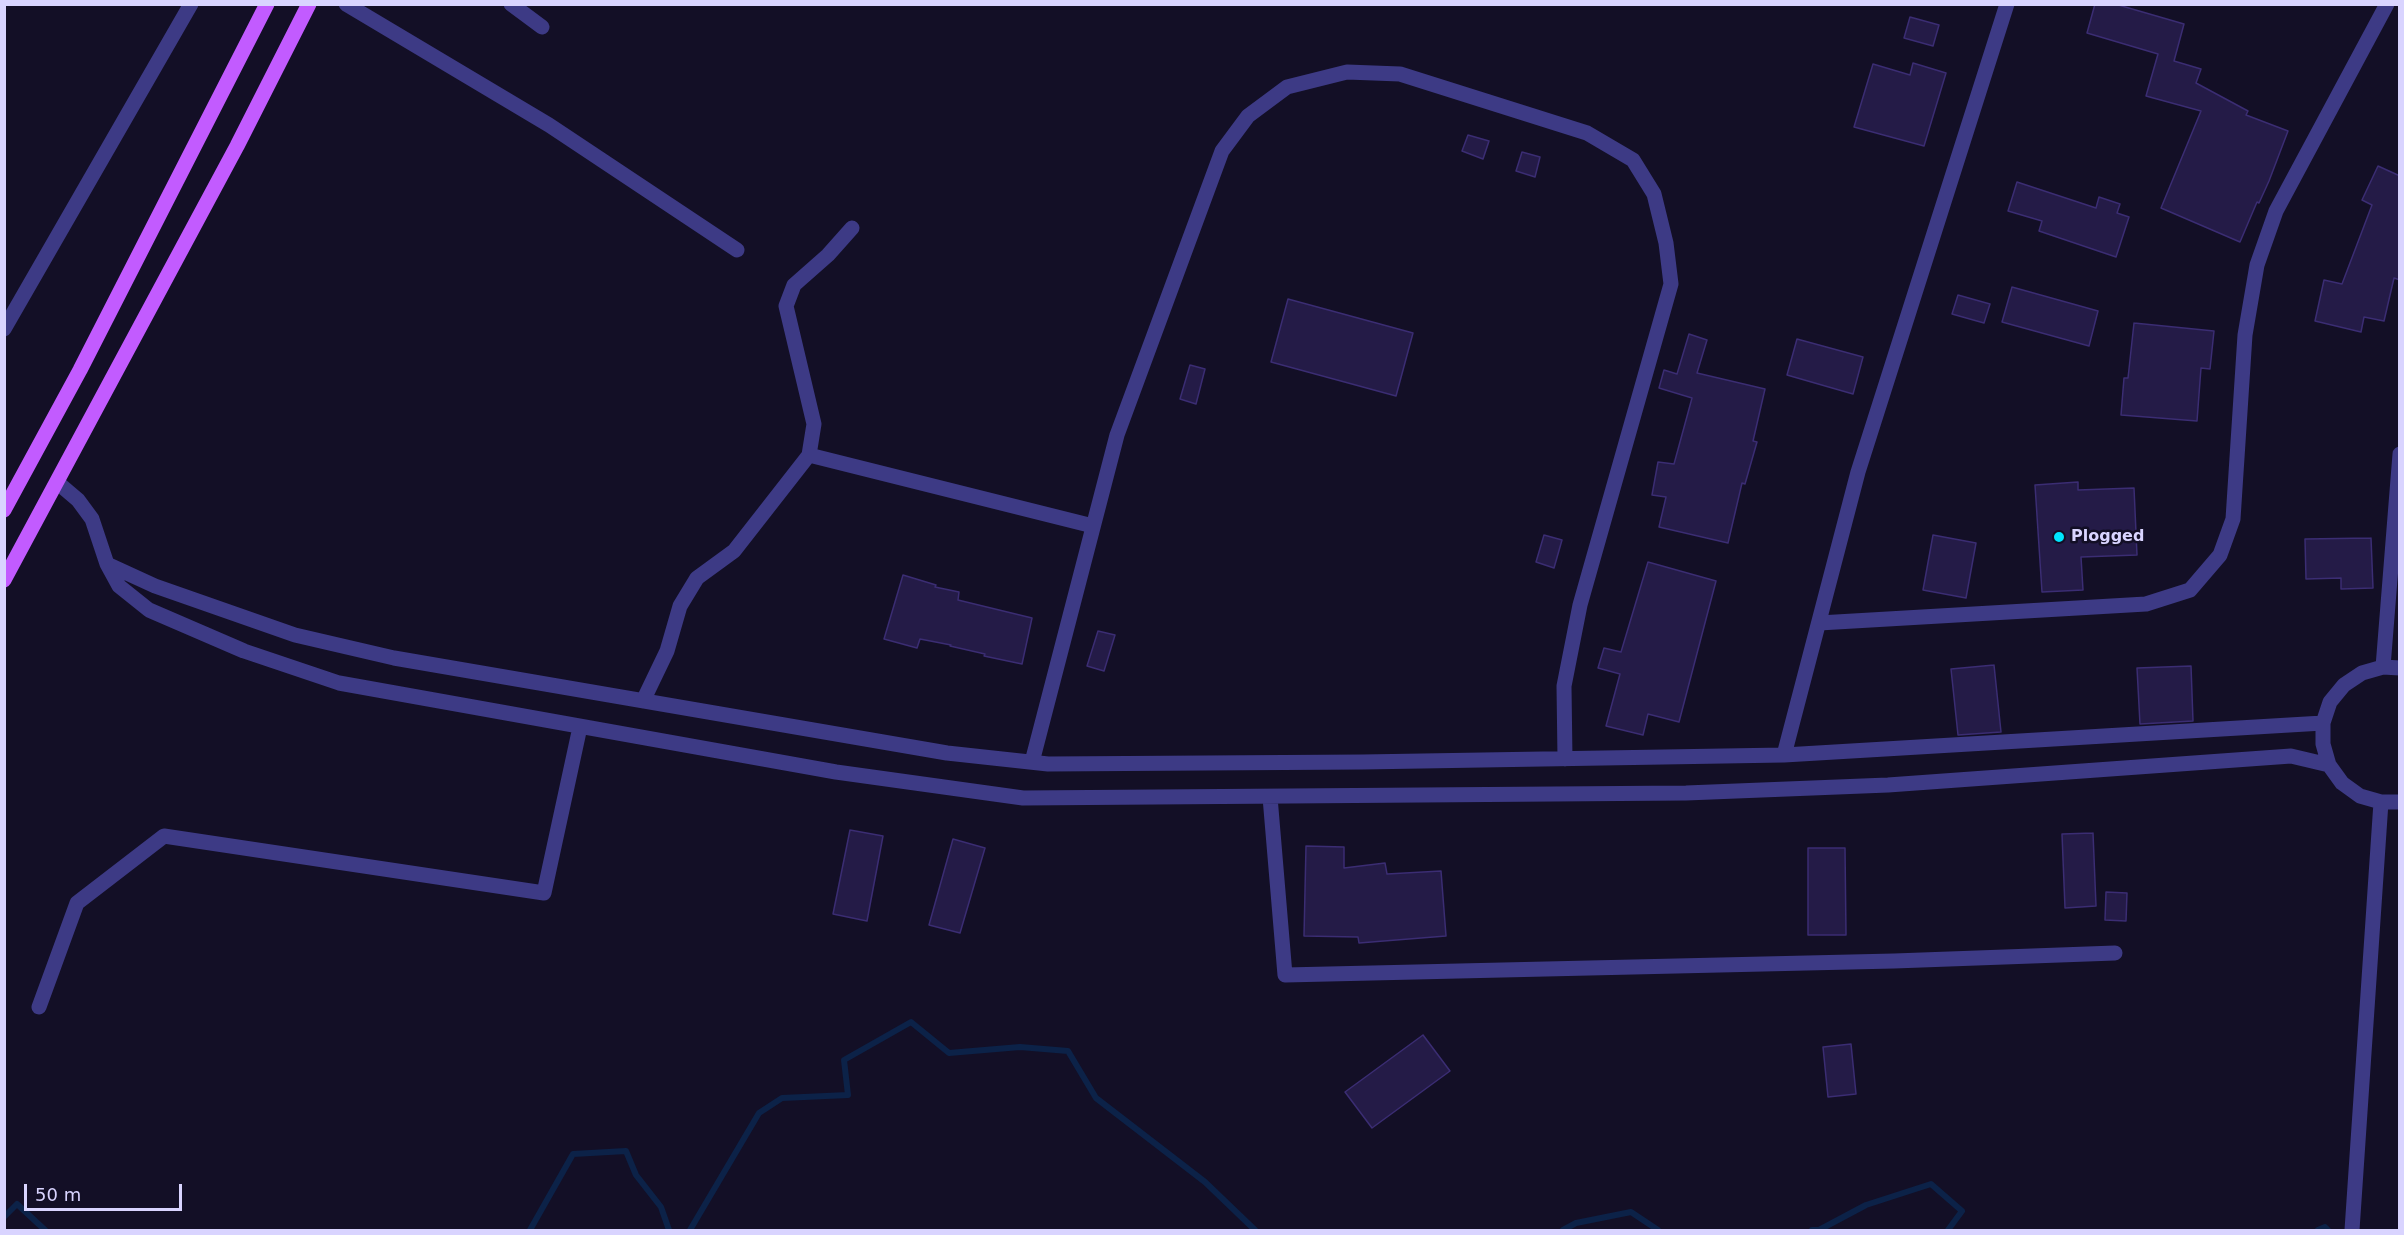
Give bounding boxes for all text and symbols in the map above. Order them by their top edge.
place label: Plogged [2071,527,2144,547]
marker: Plogged [2052,530,2066,544]
scale bar [27,1172,184,1210]
text: 50 m [35,1184,81,1205]

